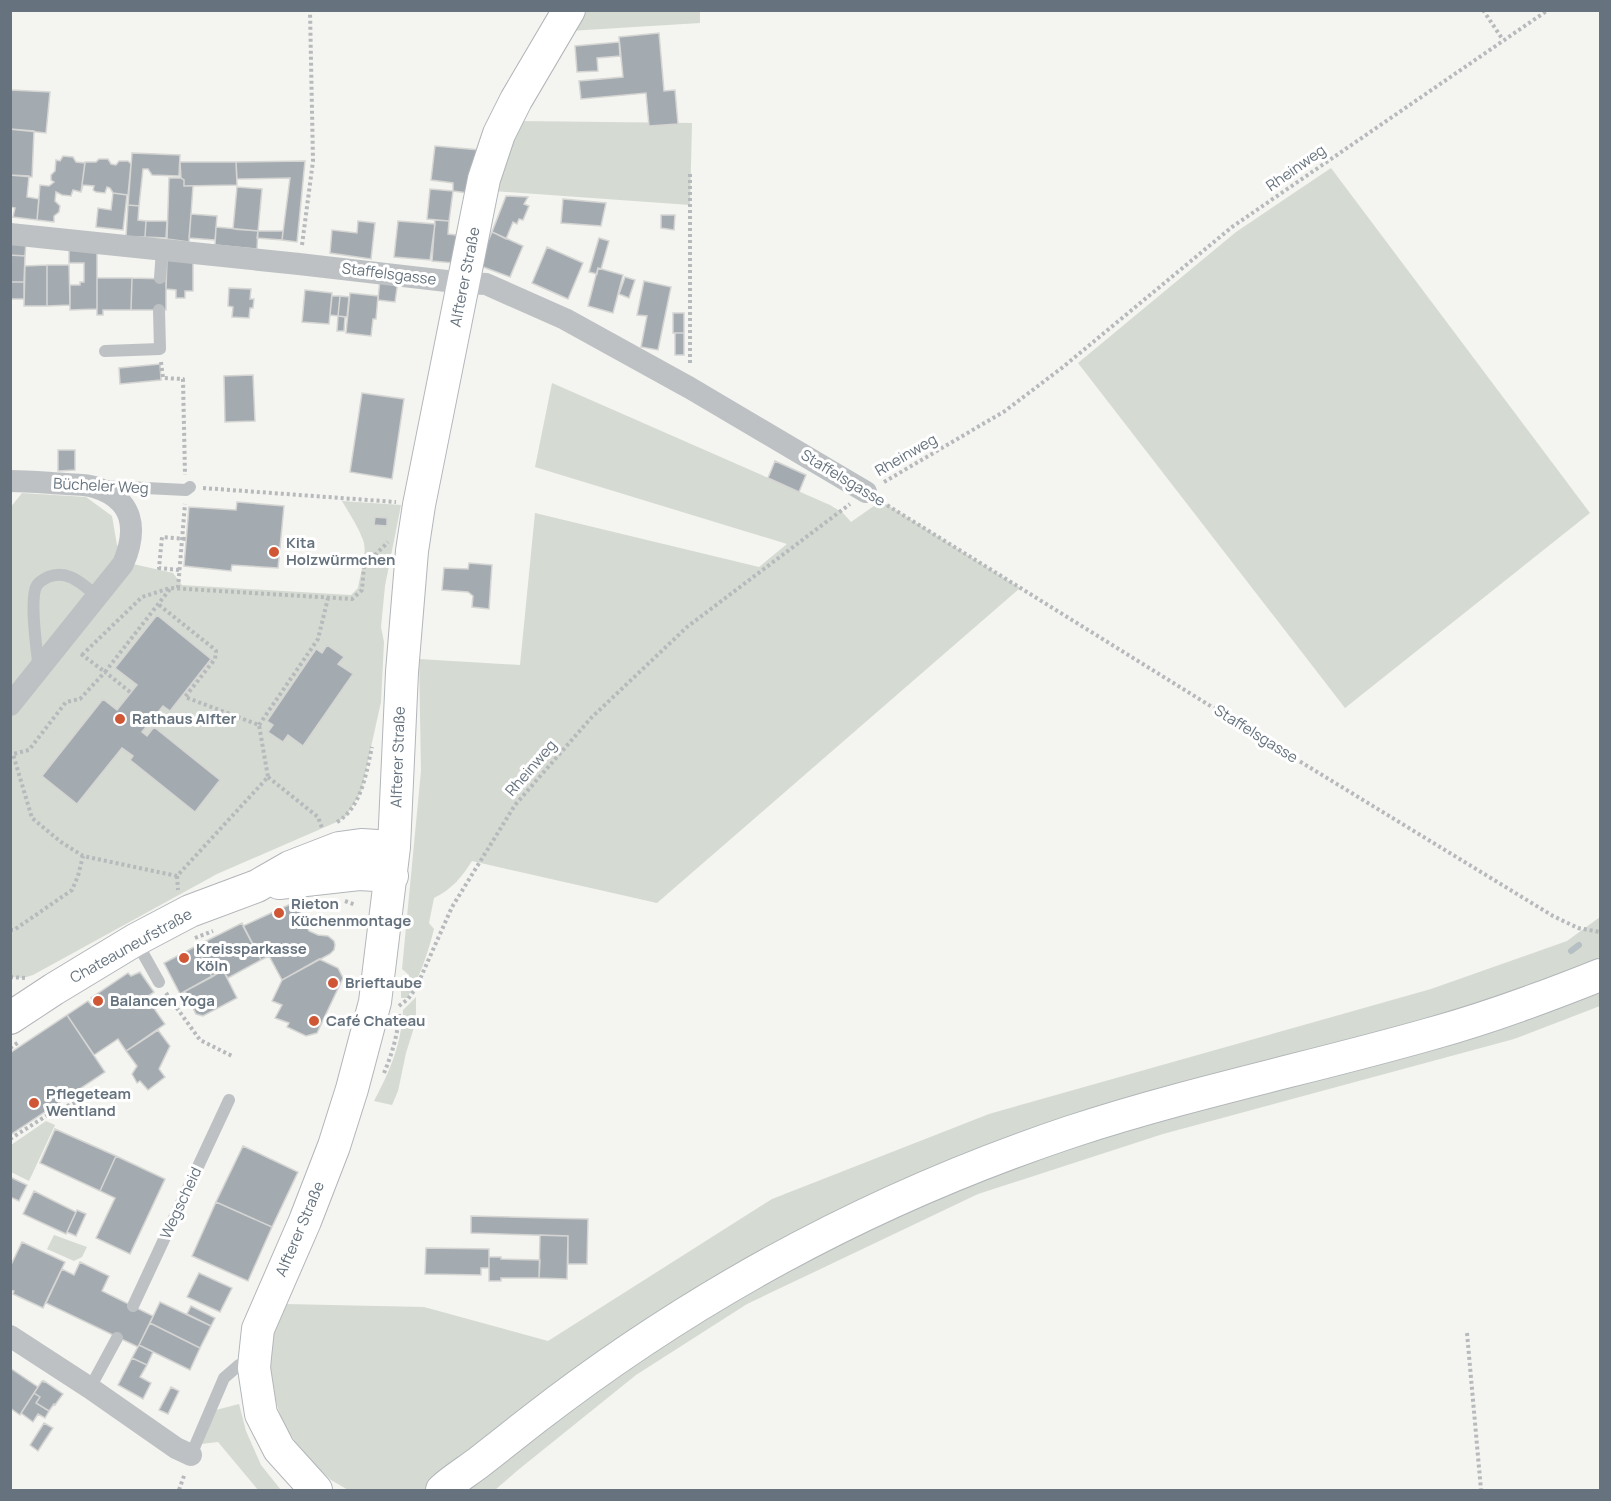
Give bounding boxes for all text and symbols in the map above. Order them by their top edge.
street label: Rheinweg [1262,139,1330,196]
street label: Alfterer Straße [445,225,485,329]
street label: Staffelsgasse [341,257,438,290]
street label: Rheinweg [871,428,941,481]
street label: Staffelsgasse [797,444,890,511]
street label: Bücheler Weg [53,473,149,498]
place label: Kita Holzwürmchen [286,532,395,570]
marker: Kita Holzwürmchen [267,545,281,559]
street label: Staffelsgasse [1210,699,1302,768]
street label: Alfterer Straße [385,706,410,808]
place label: Rathaus Alfter [132,708,237,729]
marker: Rathaus Alfter [113,712,127,726]
street label: Rheinweg [500,735,561,800]
place label: Rieton Küchenmontage [291,893,411,931]
street label: Chateauneufstraße [66,903,196,988]
marker: Rieton Küchenmontage [272,906,286,920]
place label: Kreissparkasse Köln [196,938,307,976]
marker: Kreissparkasse Köln [177,951,191,965]
place label: Brieftaube [345,972,422,993]
marker: Brieftaube [326,976,340,990]
place label: Balancen Yoga [110,990,215,1011]
marker: Balancen Yoga [91,994,105,1008]
place label: Café Chateau [326,1010,426,1031]
marker: Café Chateau [307,1014,321,1028]
place label: Pflegeteam Wentland [46,1083,131,1121]
marker: Pflegeteam Wentland [27,1096,41,1110]
street label: Wegscheid [155,1163,206,1242]
street label: Alfterer Straße [270,1178,329,1280]

